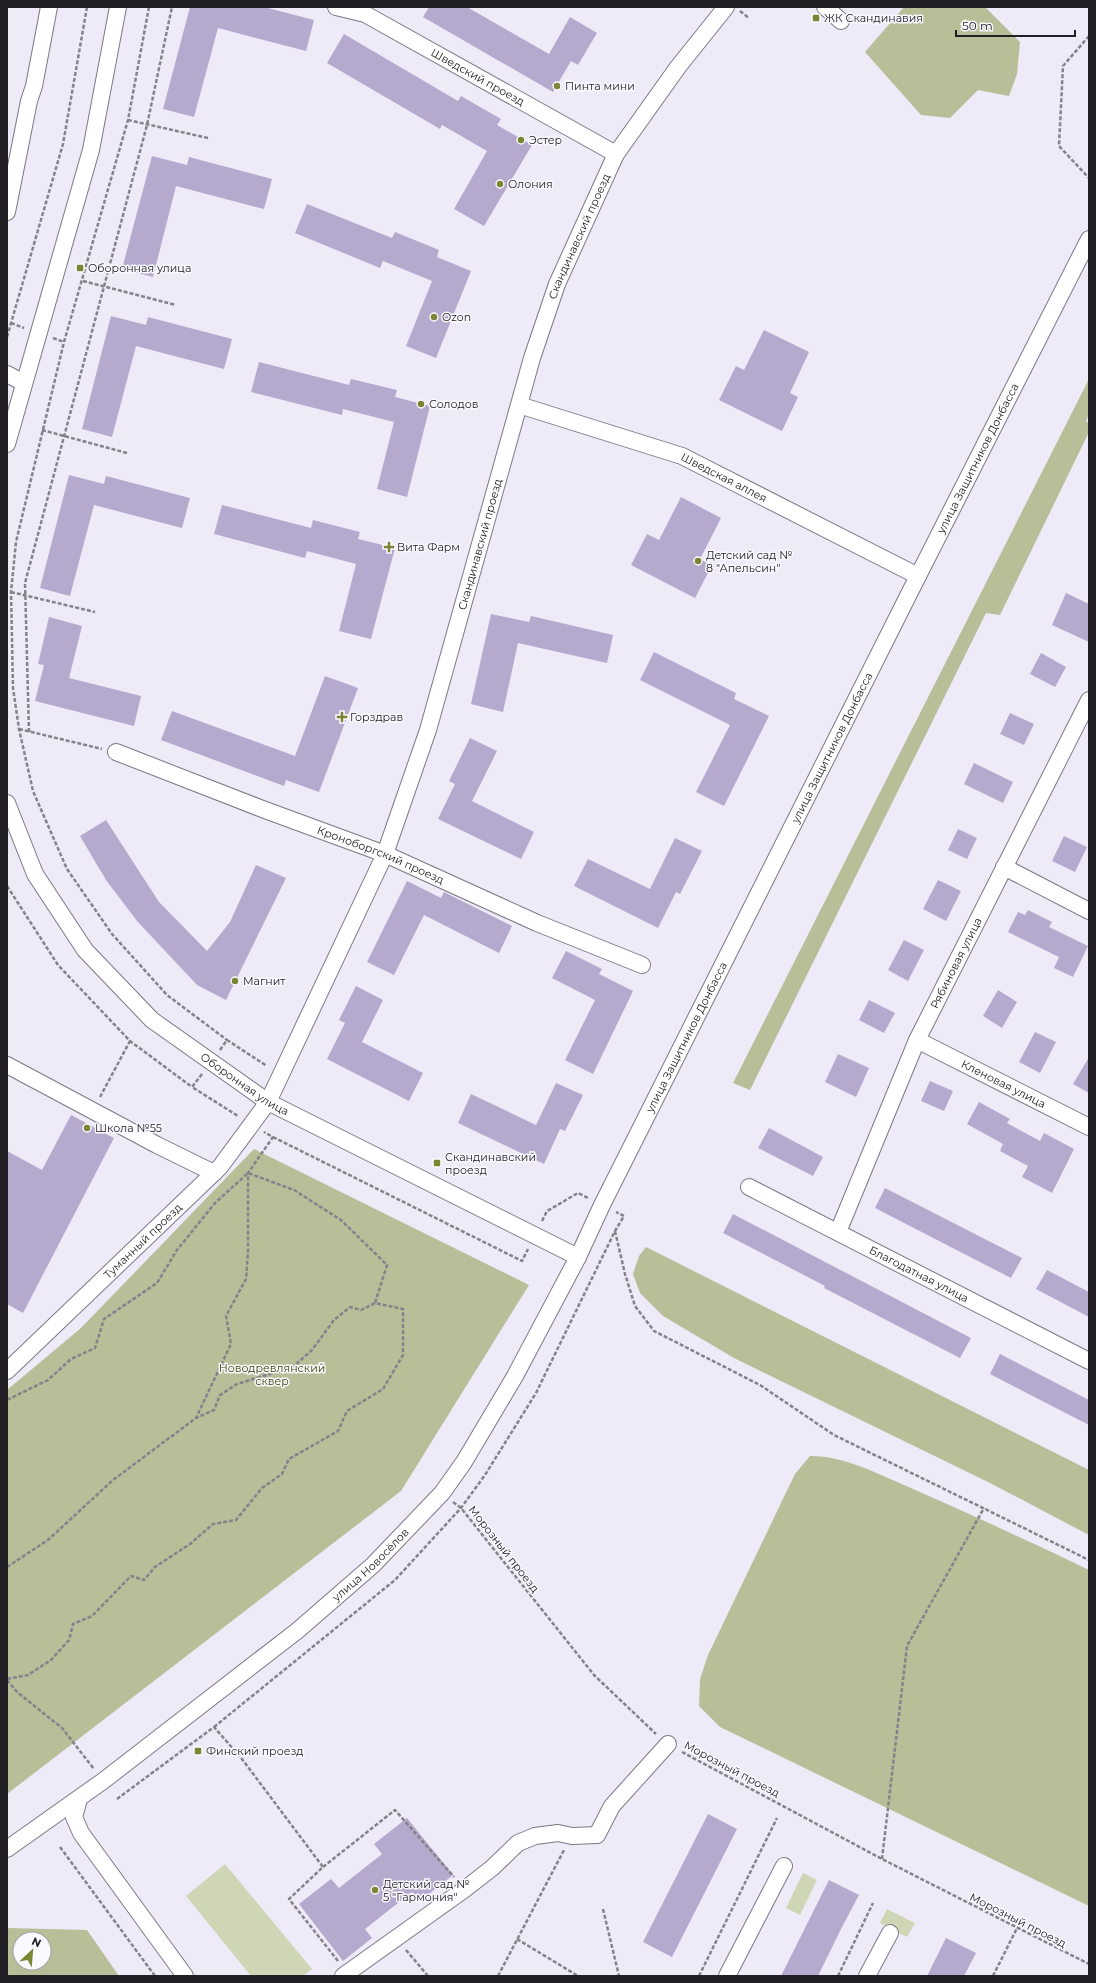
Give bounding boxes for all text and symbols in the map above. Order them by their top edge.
place label: ЖК Скандинавия [824,11,923,25]
scale bar [956,12,1075,38]
marker: ЖК Скандинавия [811,13,821,23]
text: 50 m [962,18,993,33]
street label: Шведский проезд [429,45,527,109]
place label: Пинта мини [565,79,635,93]
marker: Пинта мини [552,81,562,91]
place label: Эстер [529,133,562,147]
marker: Эстер [516,135,526,145]
street label: Скандинавский проезд [545,172,613,301]
place label: Олония [508,177,553,191]
marker: Олония [495,179,505,189]
place label: Оборонная улица [88,261,191,275]
marker: Оборонная улица [75,263,85,273]
place label: Ozon [442,310,471,324]
marker: Ozon [429,312,439,322]
street label: улица Защитников Донбасса [933,381,1022,537]
place label: Солодов [429,397,478,411]
marker: Солодов [416,399,426,409]
street label: Шведская аллея [679,450,769,505]
street label: Скандинавский проезд [455,477,505,612]
place label: Вита Фарм [397,540,460,554]
marker: Вита Фарм [384,542,394,552]
place label: Детский сад № 8 "Апельсин" [706,548,793,575]
marker: Детский сад № 8 "Апельсин" [693,556,703,566]
street label: улица Защитников Донбасса [788,670,875,826]
place label: Горздрав [350,710,403,724]
marker: Горздрав [337,712,347,722]
street label: Кроноборгский проезд [315,823,446,887]
street label: Рябиновая улица [927,915,985,1011]
street label: улица Защитников Донбасса [642,960,730,1116]
place label: Магнит [243,974,286,988]
marker: Магнит [230,976,240,986]
street label: Оборонная улица [198,1050,291,1118]
street label: Кленовая улица [959,1057,1048,1111]
place label: Школа №55 [95,1121,162,1135]
marker: Школа №55 [82,1123,92,1133]
place label: Скандинавский проезд [445,1150,536,1177]
marker: Скандинавский проезд [432,1158,442,1168]
street label: Туманный проезд [101,1200,185,1282]
street label: Благодатная улица [867,1243,971,1305]
park label: Новодревлянский сквер [219,1361,325,1388]
street label: Морозный проезд [466,1503,542,1595]
street label: улица Новосёлов [329,1525,412,1605]
street label: Морозный проезд [682,1738,782,1800]
place label: Финский проезд [206,1744,303,1758]
marker: Финский проезд [193,1746,203,1756]
place label: Детский сад № 5 "Гармония" [383,1877,470,1904]
marker: Детский сад № 5 "Гармония" [370,1885,380,1895]
street label: Морозный проезд [967,1890,1069,1950]
north arrow [12,1931,52,1971]
text: N [29,1934,43,1950]

